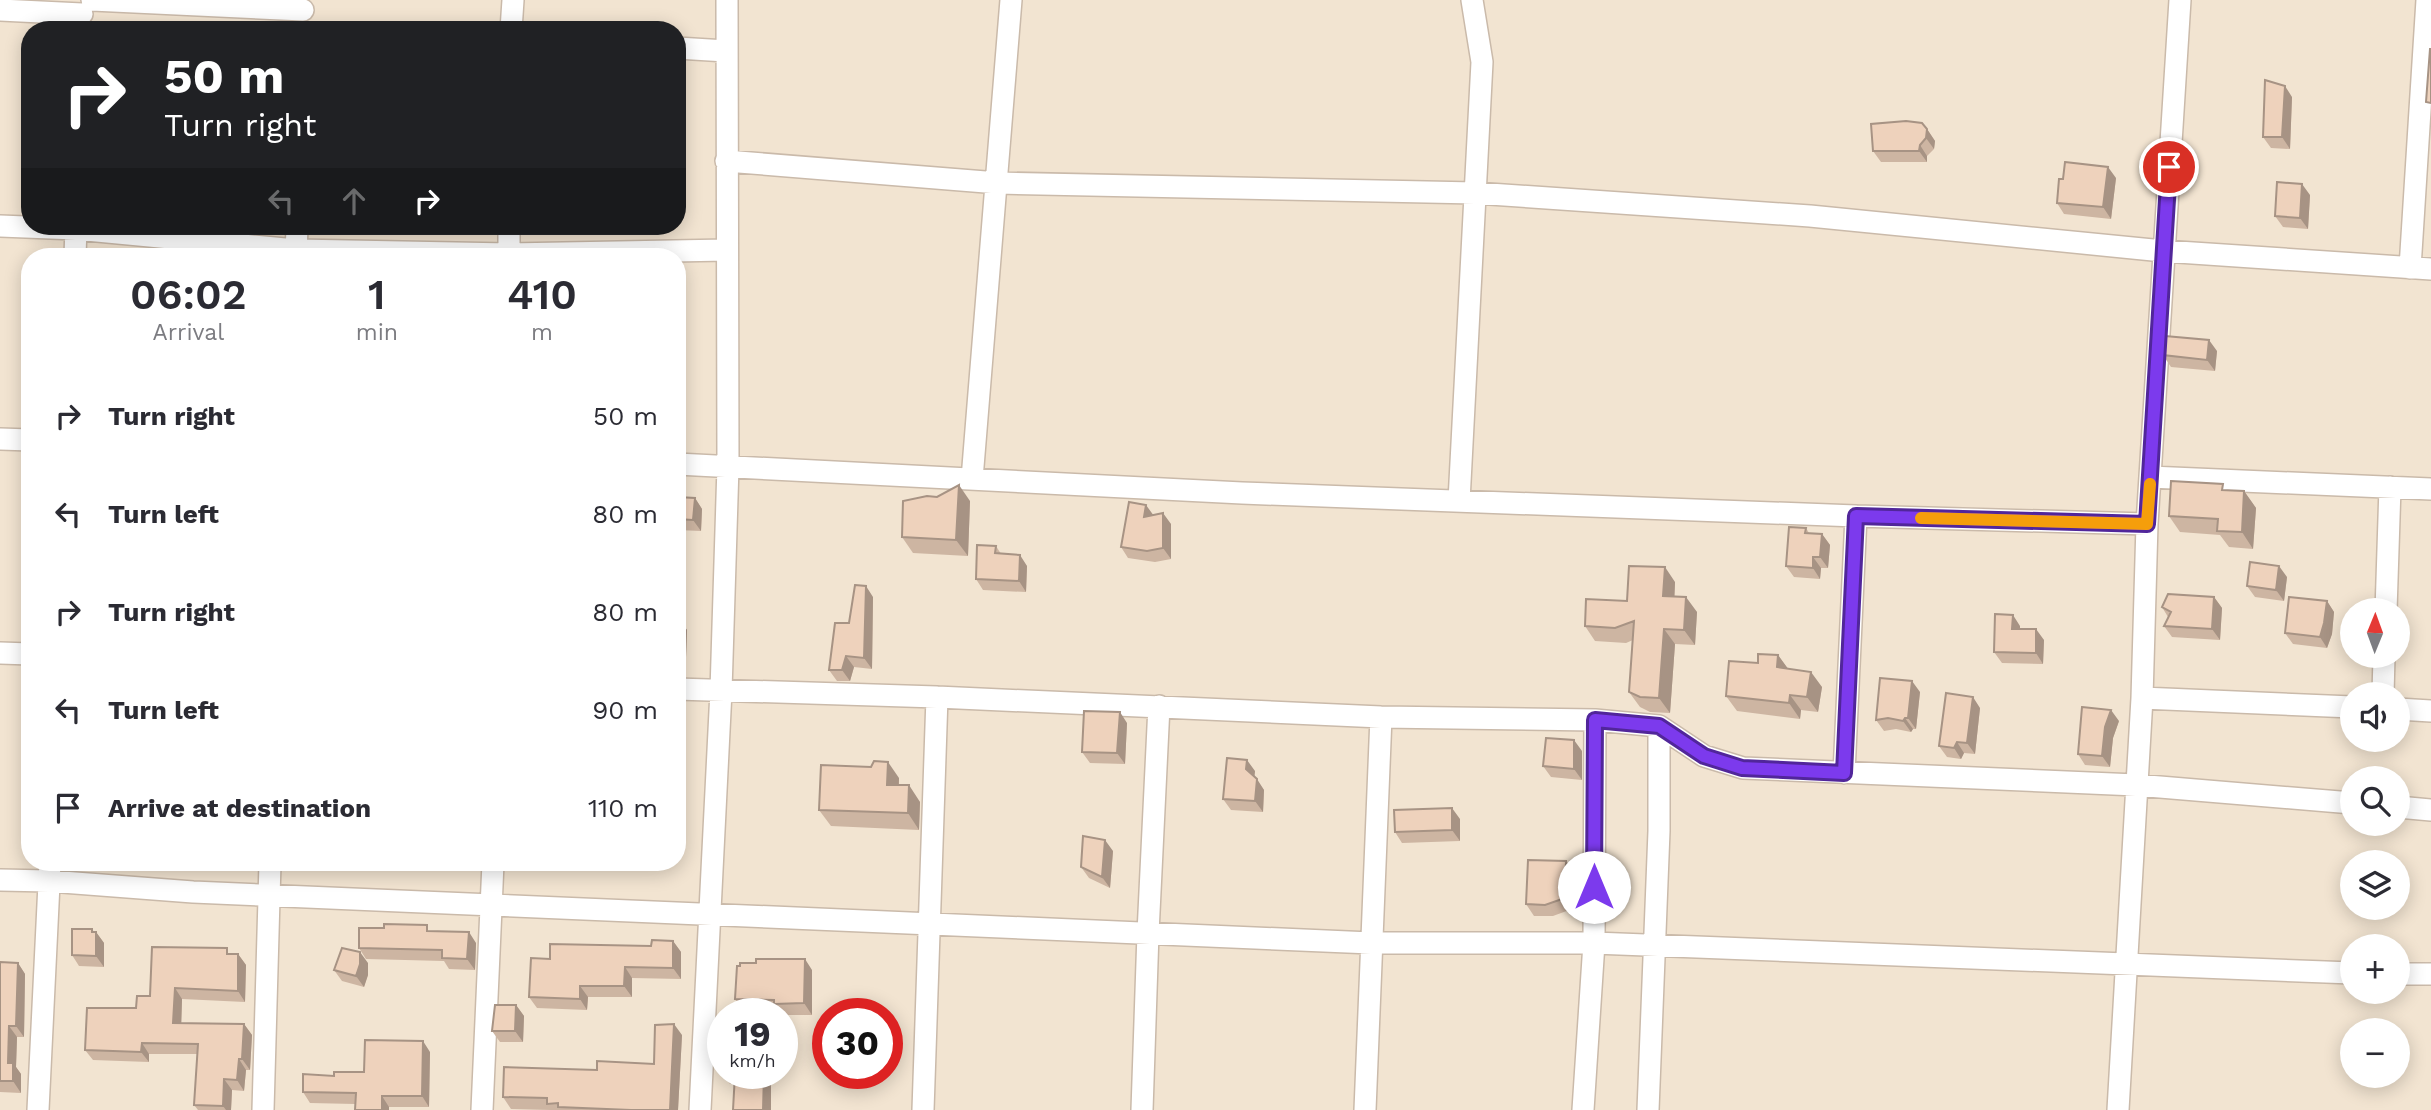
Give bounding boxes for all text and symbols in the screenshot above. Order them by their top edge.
text: 50 m [164,47,284,105]
icon: right [49,49,140,140]
text: Turn right [164,106,316,144]
pin [2139,137,2199,197]
icon: arrive [2150,148,2188,186]
icon: left [262,182,300,220]
icon: ahead [335,182,373,220]
icon: right [408,182,446,220]
text: 06:02 [130,270,247,319]
text: 1 [368,270,386,319]
text: 410 [507,270,577,319]
text: Arrival [152,319,224,346]
text: min [356,319,398,346]
text: m [531,319,553,346]
icon: right [49,397,87,435]
text: Turn right [108,401,235,431]
text: 50 m [593,401,658,431]
icon: left [49,495,87,533]
text: Turn left [108,499,219,529]
text: 80 m [592,499,658,529]
icon: right [49,593,87,631]
text: Turn right [108,597,235,627]
text: 80 m [592,597,658,627]
north arrow [2340,598,2410,668]
map controls [2340,598,2410,1088]
button: sound [2340,682,2410,752]
icon: left [49,691,87,729]
text: Turn left [108,695,219,725]
text: 90 m [592,695,658,725]
button: search [2340,766,2410,836]
icon: arrive [49,789,87,827]
text: Arrive at destination [108,793,371,823]
text: 110 m [588,793,658,823]
position arrow [1557,850,1631,924]
button: layers [2340,850,2410,920]
button: + [2340,934,2410,1004]
speed limit sign: 30 [812,998,903,1089]
text: 19 [734,1013,771,1055]
button: − [2340,1018,2410,1088]
text: km/h [729,1050,776,1071]

